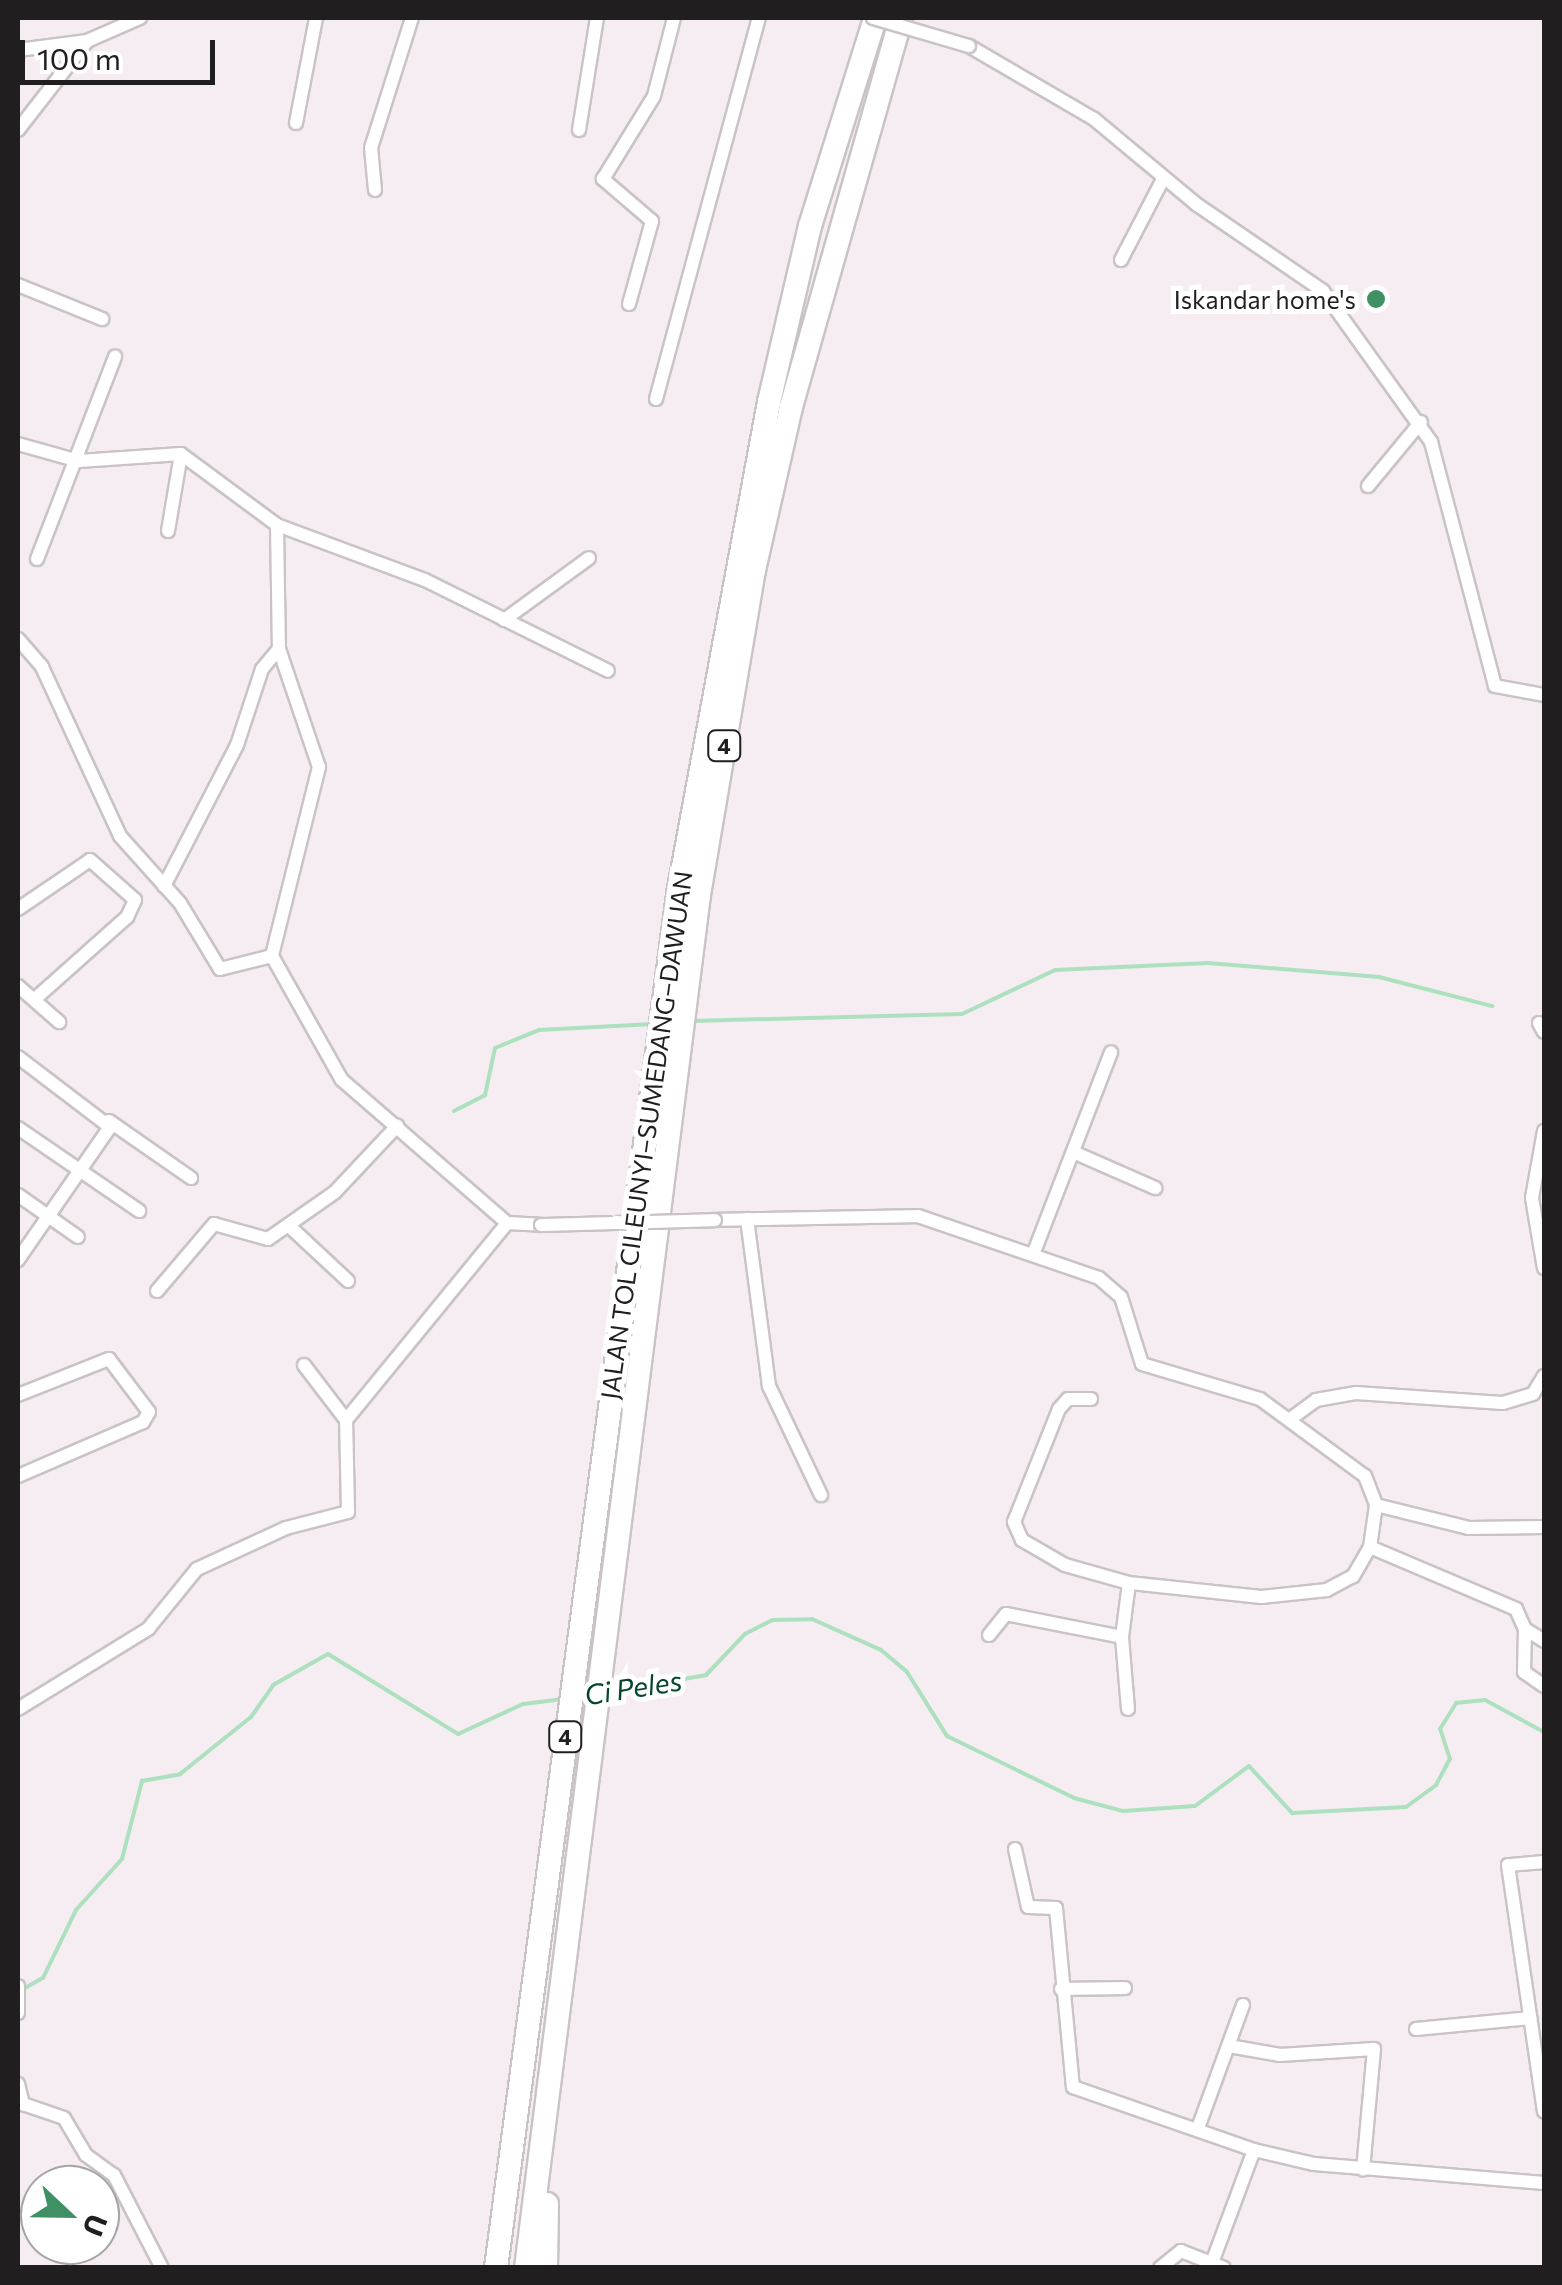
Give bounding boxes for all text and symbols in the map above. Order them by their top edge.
scale bar [25,20,220,82]
text: 100 m [37,39,121,76]
place label: Iskandar home's [1174,284,1356,314]
marker: Iskandar home's [1365,288,1387,310]
road number: 4 [706,729,742,763]
street label: JALAN TOL CILEUNYI–SUMEDANG–DAWUAN [594,869,698,1401]
water label: Ci Peles [582,1663,684,1711]
road number: 4 [548,1720,582,1754]
north arrow [20,2165,120,2265]
text: U [76,2210,116,2241]

